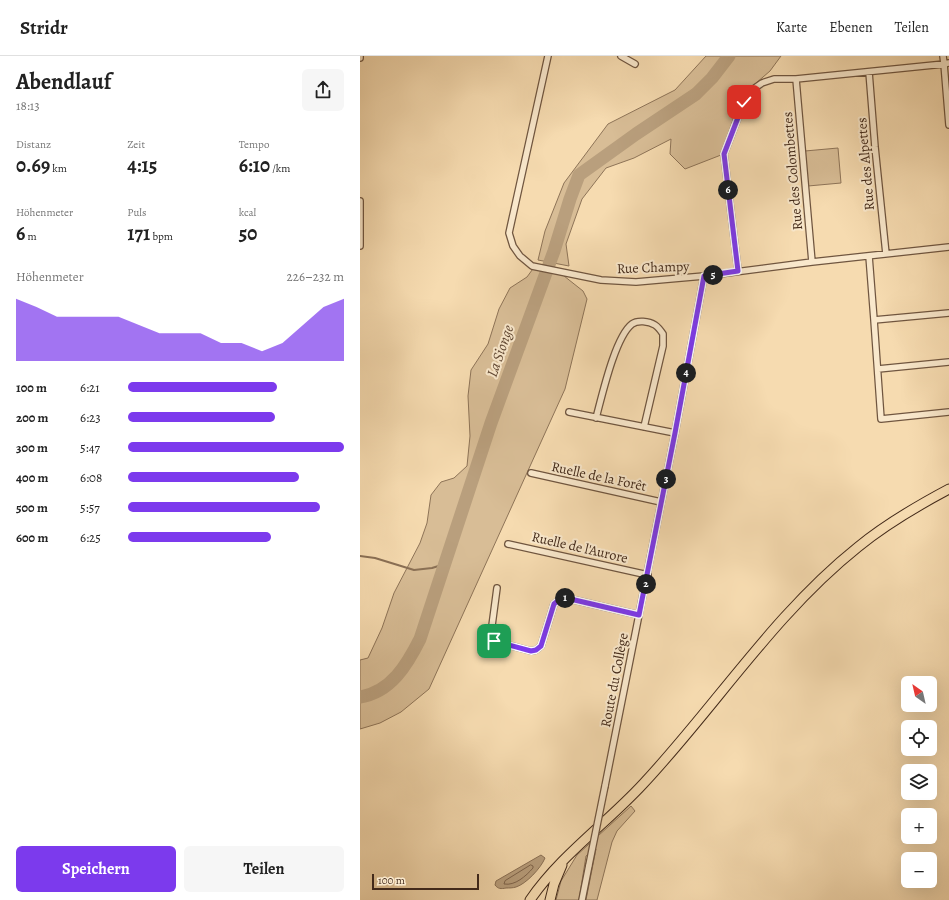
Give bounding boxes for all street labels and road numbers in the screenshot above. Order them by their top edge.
street label: Rue des Colombettes [778,111,807,231]
street label: Rue des Alpettes [852,117,879,211]
street label: Rue Champy [616,257,690,278]
street label: Ruelle de la Forêt [550,457,649,496]
street label: Ruelle de l'Aurore [530,527,630,568]
street label: Route du Collège [596,631,633,729]

